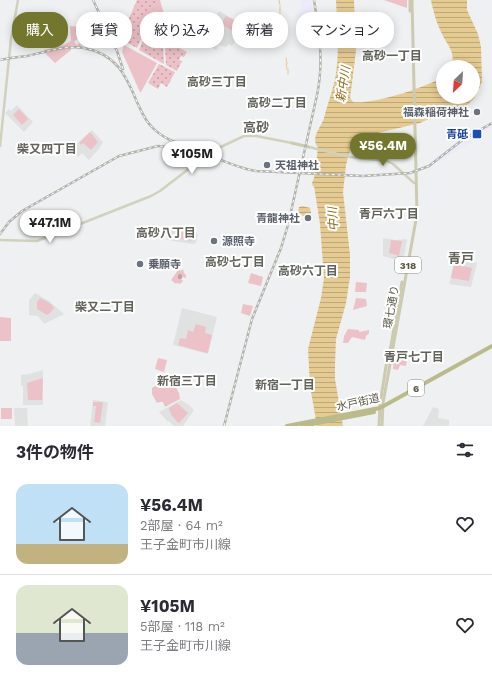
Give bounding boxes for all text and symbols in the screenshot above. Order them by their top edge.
chip: 購入 [12,12,68,48]
chip: 賃貸 [76,12,132,48]
chip: 絞り込み [140,12,224,48]
chip: 新着 [232,12,288,48]
chip: マンション [296,12,394,48]
district label: 高砂一丁目 [362,49,422,63]
north arrow [436,60,480,104]
map controls [436,60,480,104]
water label: 新中川 [333,63,353,103]
district label: 高砂三丁目 [187,75,247,89]
district label: 高砂二丁目 [247,96,307,110]
place label: 福森稲荷神社 [403,106,469,119]
marker: 福森稲荷神社 [472,107,482,117]
district label: 高砂 [243,120,269,135]
place label: 青砥 [446,128,469,141]
marker: 青砥 [471,128,483,140]
pin: ¥56.4M [350,133,416,167]
text: ¥56.4M [359,138,407,153]
pin: ¥105M [164,141,220,175]
district label: 柴又四丁目 [17,142,77,156]
text: ¥105M [171,146,213,161]
place label: 天祖神社 [275,159,319,172]
marker: 天祖神社 [262,160,272,170]
water label: 中川 [325,205,341,231]
district label: 青戸六丁目 [359,207,419,221]
pin: ¥47.1M [17,210,83,244]
place label: 青龍神社 [256,212,300,225]
marker: 青龍神社 [303,213,313,223]
text: ¥47.1M [29,215,71,230]
district label: 高砂八丁目 [136,226,196,240]
place label: 源照寺 [222,235,255,248]
marker: 源照寺 [209,236,219,246]
district label: 青戸 [448,251,474,266]
district label: 高砂七丁目 [205,255,265,269]
road number: 318 [395,257,421,273]
place label: 乗願寺 [148,258,181,271]
marker: 乗願寺 [135,259,145,269]
district label: 高砂六丁目 [278,264,338,278]
street label: 環七通り [381,284,402,330]
district label: 柴又二丁目 [75,300,135,314]
district label: 青戸七丁目 [384,350,444,364]
district label: 新宿三丁目 [157,374,217,388]
district label: 新宿一丁目 [255,378,315,392]
road number: 6 [408,380,424,396]
street label: 水戸街道 [335,391,381,414]
icon: filters [454,439,476,461]
text: 3件の物件 [16,442,94,462]
text: ¥56.4M [140,495,203,515]
icon: home [48,500,96,548]
icon: heart [454,513,476,535]
text: 2部屋 · 64 m² [140,518,223,533]
text: 王子金町市川線 [140,537,231,552]
text: ¥105M [140,596,195,616]
icon: home [48,601,96,649]
icon: heart [454,614,476,636]
text: 5部屋 · 118 m² [140,619,225,634]
text: 王子金町市川線 [140,638,231,653]

